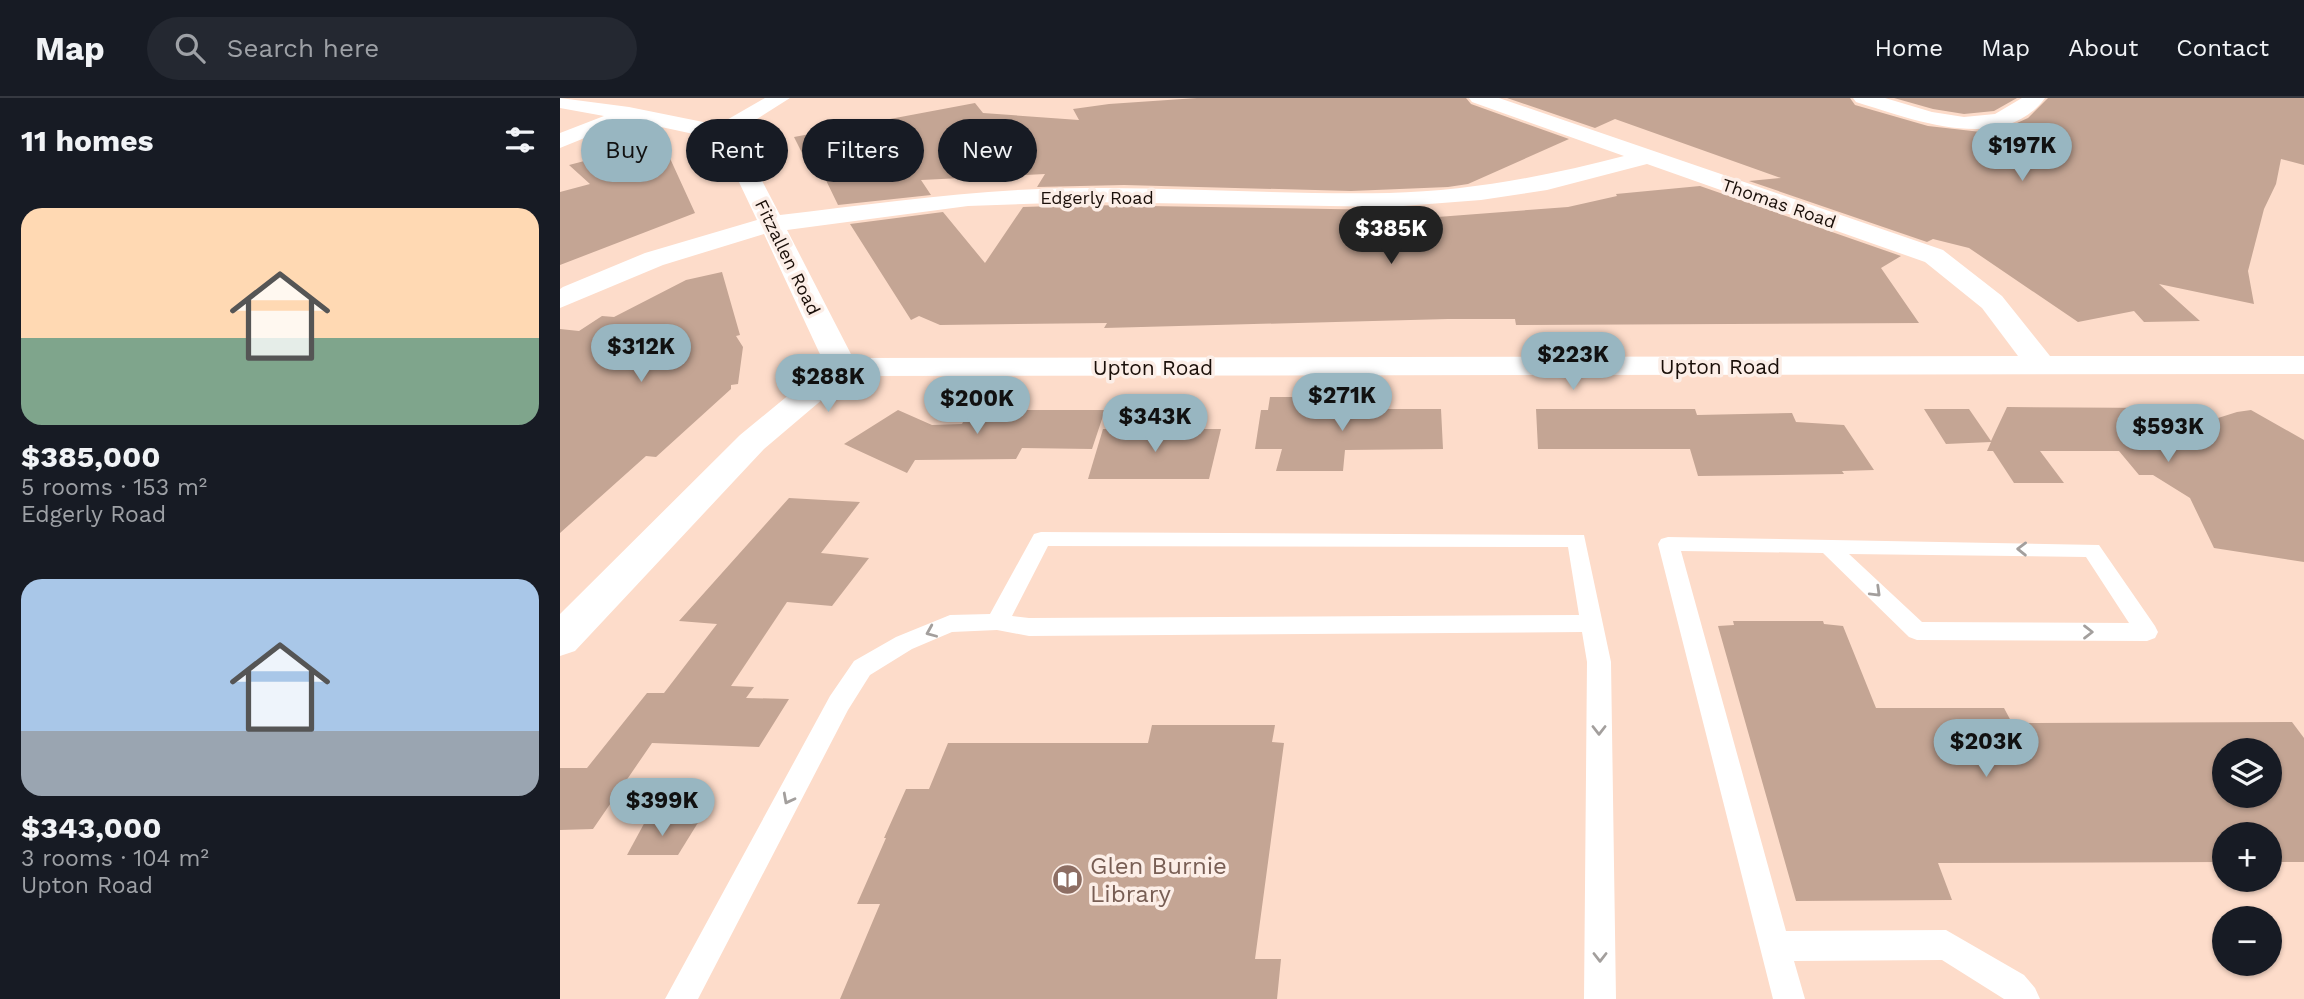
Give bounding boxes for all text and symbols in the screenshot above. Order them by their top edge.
search box [147,17,637,80]
text: Map [35,29,105,68]
icon: search [171,29,209,67]
text: Search here [227,33,379,63]
text: Home [1875,34,1943,62]
text: Map [1981,34,2030,62]
text: About [2068,34,2138,62]
text: Contact [2176,34,2269,62]
chip: Buy [581,119,672,182]
chip: Rent [686,119,788,182]
chip: Filters [802,119,924,182]
chip: New [938,119,1037,182]
icon: filters [501,121,539,159]
text: 11 homes [21,123,154,158]
pin: $197K [1973,123,2071,183]
text: $197K [1988,132,2056,159]
street label: Thomas Road [1719,174,1839,232]
street label: Edgerly Road [1040,187,1154,208]
street label: Fitzallen Road [751,196,825,318]
pin: $385K [1342,206,1440,266]
text: $385K [1355,215,1427,242]
icon: home [217,253,343,379]
pin: $312K [592,324,690,384]
pin: $223K [1524,332,1622,392]
text: $312K [607,333,675,360]
text: $223K [1537,341,1609,368]
pin: $288K [779,354,877,414]
street label: Upton Road [1660,354,1780,379]
street label: Upton Road [1093,355,1213,380]
text: $288K [791,363,865,390]
pin: $271K [1293,374,1391,433]
pin: $200K [928,376,1026,436]
text: $271K [1308,382,1376,409]
text: $200K [940,385,1014,412]
pin: $343K [1106,394,1204,454]
text: $343K [1119,403,1191,430]
pin: $593K [2119,404,2217,464]
text: $593K [2132,413,2204,440]
text: $385,000 [21,439,161,474]
text: 5 rooms · 153 m² [21,474,207,501]
text: Edgerly Road [21,501,166,528]
one-way arrow [2016,541,2027,557]
one-way arrow [1868,584,1881,597]
icon: home [217,624,343,750]
one-way arrow [925,624,938,638]
one-way arrow [2084,624,2094,640]
pin: $203K [1937,720,2035,779]
one-way arrow [1591,725,1607,736]
text: $203K [1950,728,2022,755]
map controls [2212,738,2282,976]
button: layers [2212,738,2282,808]
pin: $399K [613,778,711,838]
text: $399K [626,787,698,814]
one-way arrow [783,791,796,804]
text: $343,000 [21,810,162,845]
button: + [2212,822,2282,892]
text: 3 rooms · 104 m² [21,845,209,872]
place label: Glen Burnie Library [1090,852,1227,908]
library icon: Glen Burnie Library [1050,863,1084,897]
text: Upton Road [21,872,153,899]
button: − [2212,906,2282,976]
one-way arrow [1592,953,1608,963]

